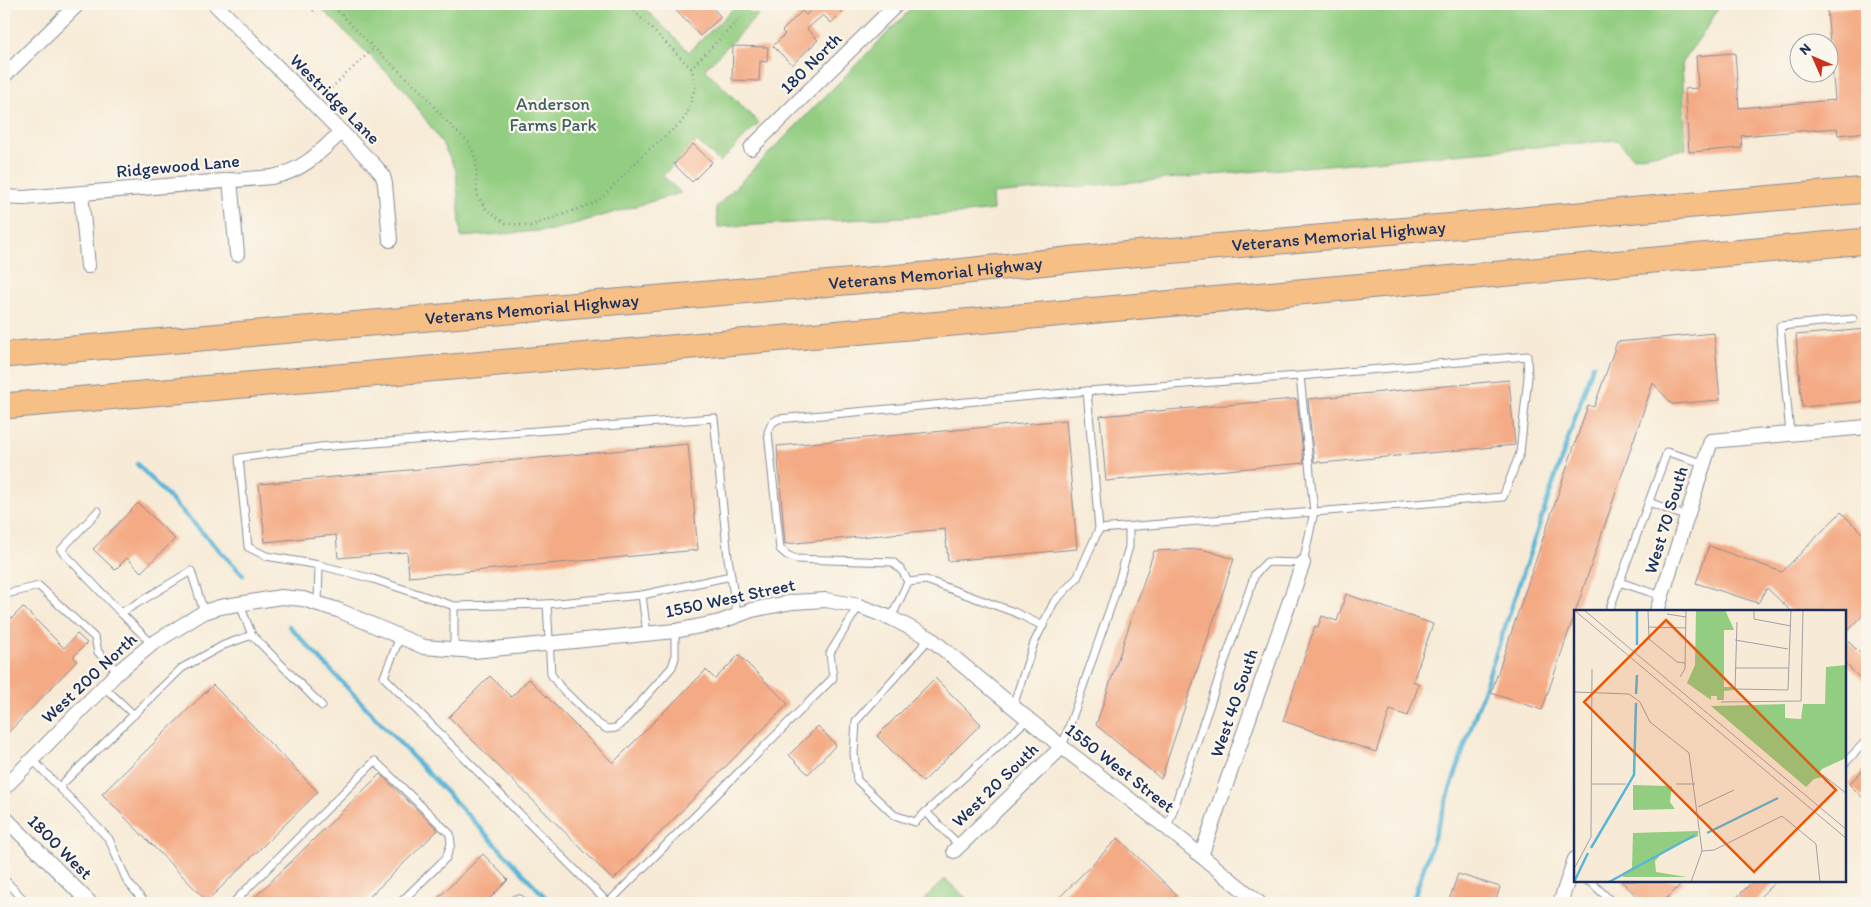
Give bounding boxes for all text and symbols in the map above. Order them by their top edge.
street label: 180 North [776,27,847,98]
north arrow [1788,32,1838,82]
text: N [1796,40,1815,59]
street label: Westridge Lane [285,49,385,149]
park label: Anderson Farms Park [509,93,597,136]
street label: Ridgewood Lane [115,150,241,182]
street label: Veterans Memorial Highway [1231,216,1447,256]
street label: Veterans Memorial Highway [828,252,1044,294]
street label: Veterans Memorial Highway [424,289,641,329]
street label: West 70 South [1639,464,1693,576]
street label: 1550 West Street [663,573,797,623]
inset map [1574,610,1846,882]
street label: West 200 North [37,628,142,728]
street label: West 40 South [1205,646,1263,760]
street label: 1550 West Street [1061,719,1179,818]
street label: West 20 South [947,738,1043,832]
street label: 1800 West [23,810,97,884]

